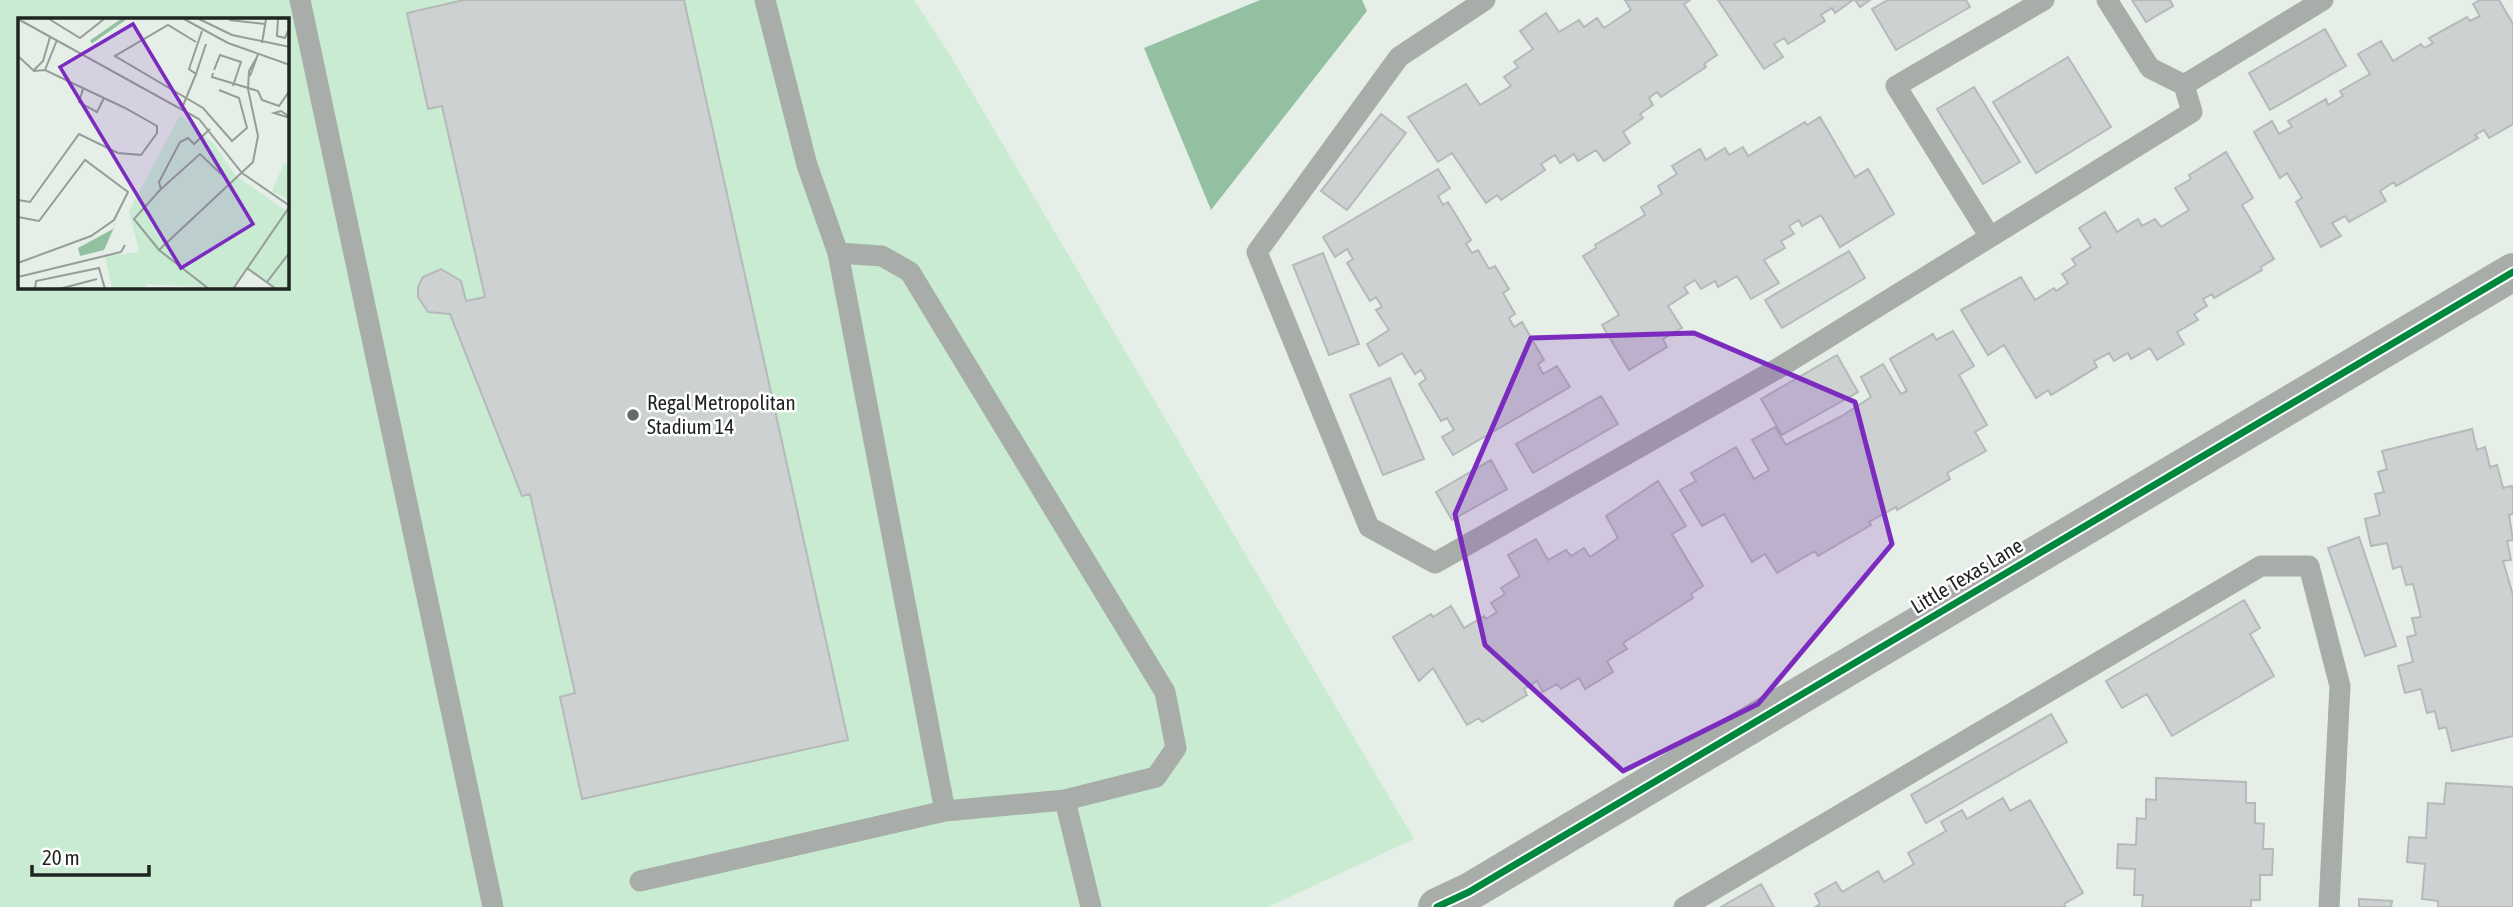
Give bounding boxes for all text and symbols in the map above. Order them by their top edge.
inset map [18,18,289,289]
place label: Regal Metropolitan Stadium 14 [647,390,796,438]
marker: Regal Metropolitan Stadium 14 [625,407,641,423]
street label: Little Texas Lane [1906,532,2027,618]
scale bar [32,834,149,878]
text: 20 m [42,845,80,869]

